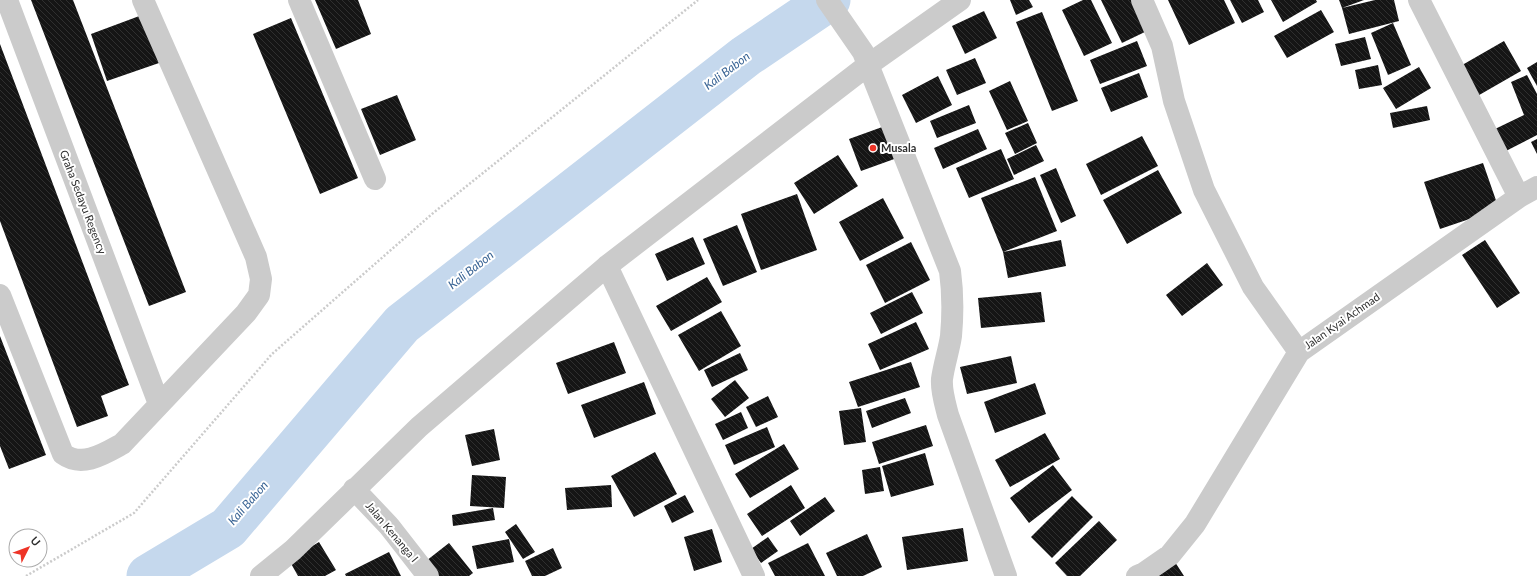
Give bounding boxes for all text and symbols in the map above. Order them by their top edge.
water label: Kali Babon [701,48,753,93]
place label: Musala [881,141,916,154]
marker: Musala [868,143,878,153]
street label: Graha Sedayu Regency [58,148,109,256]
water label: Kali Babon [445,247,496,292]
street label: Jalan Kyai Achmad [1301,290,1382,351]
water label: Kali Babon [224,477,271,528]
street label: Jalan Kenanga I [363,499,421,564]
north arrow [8,528,48,568]
text: U [28,534,43,548]

